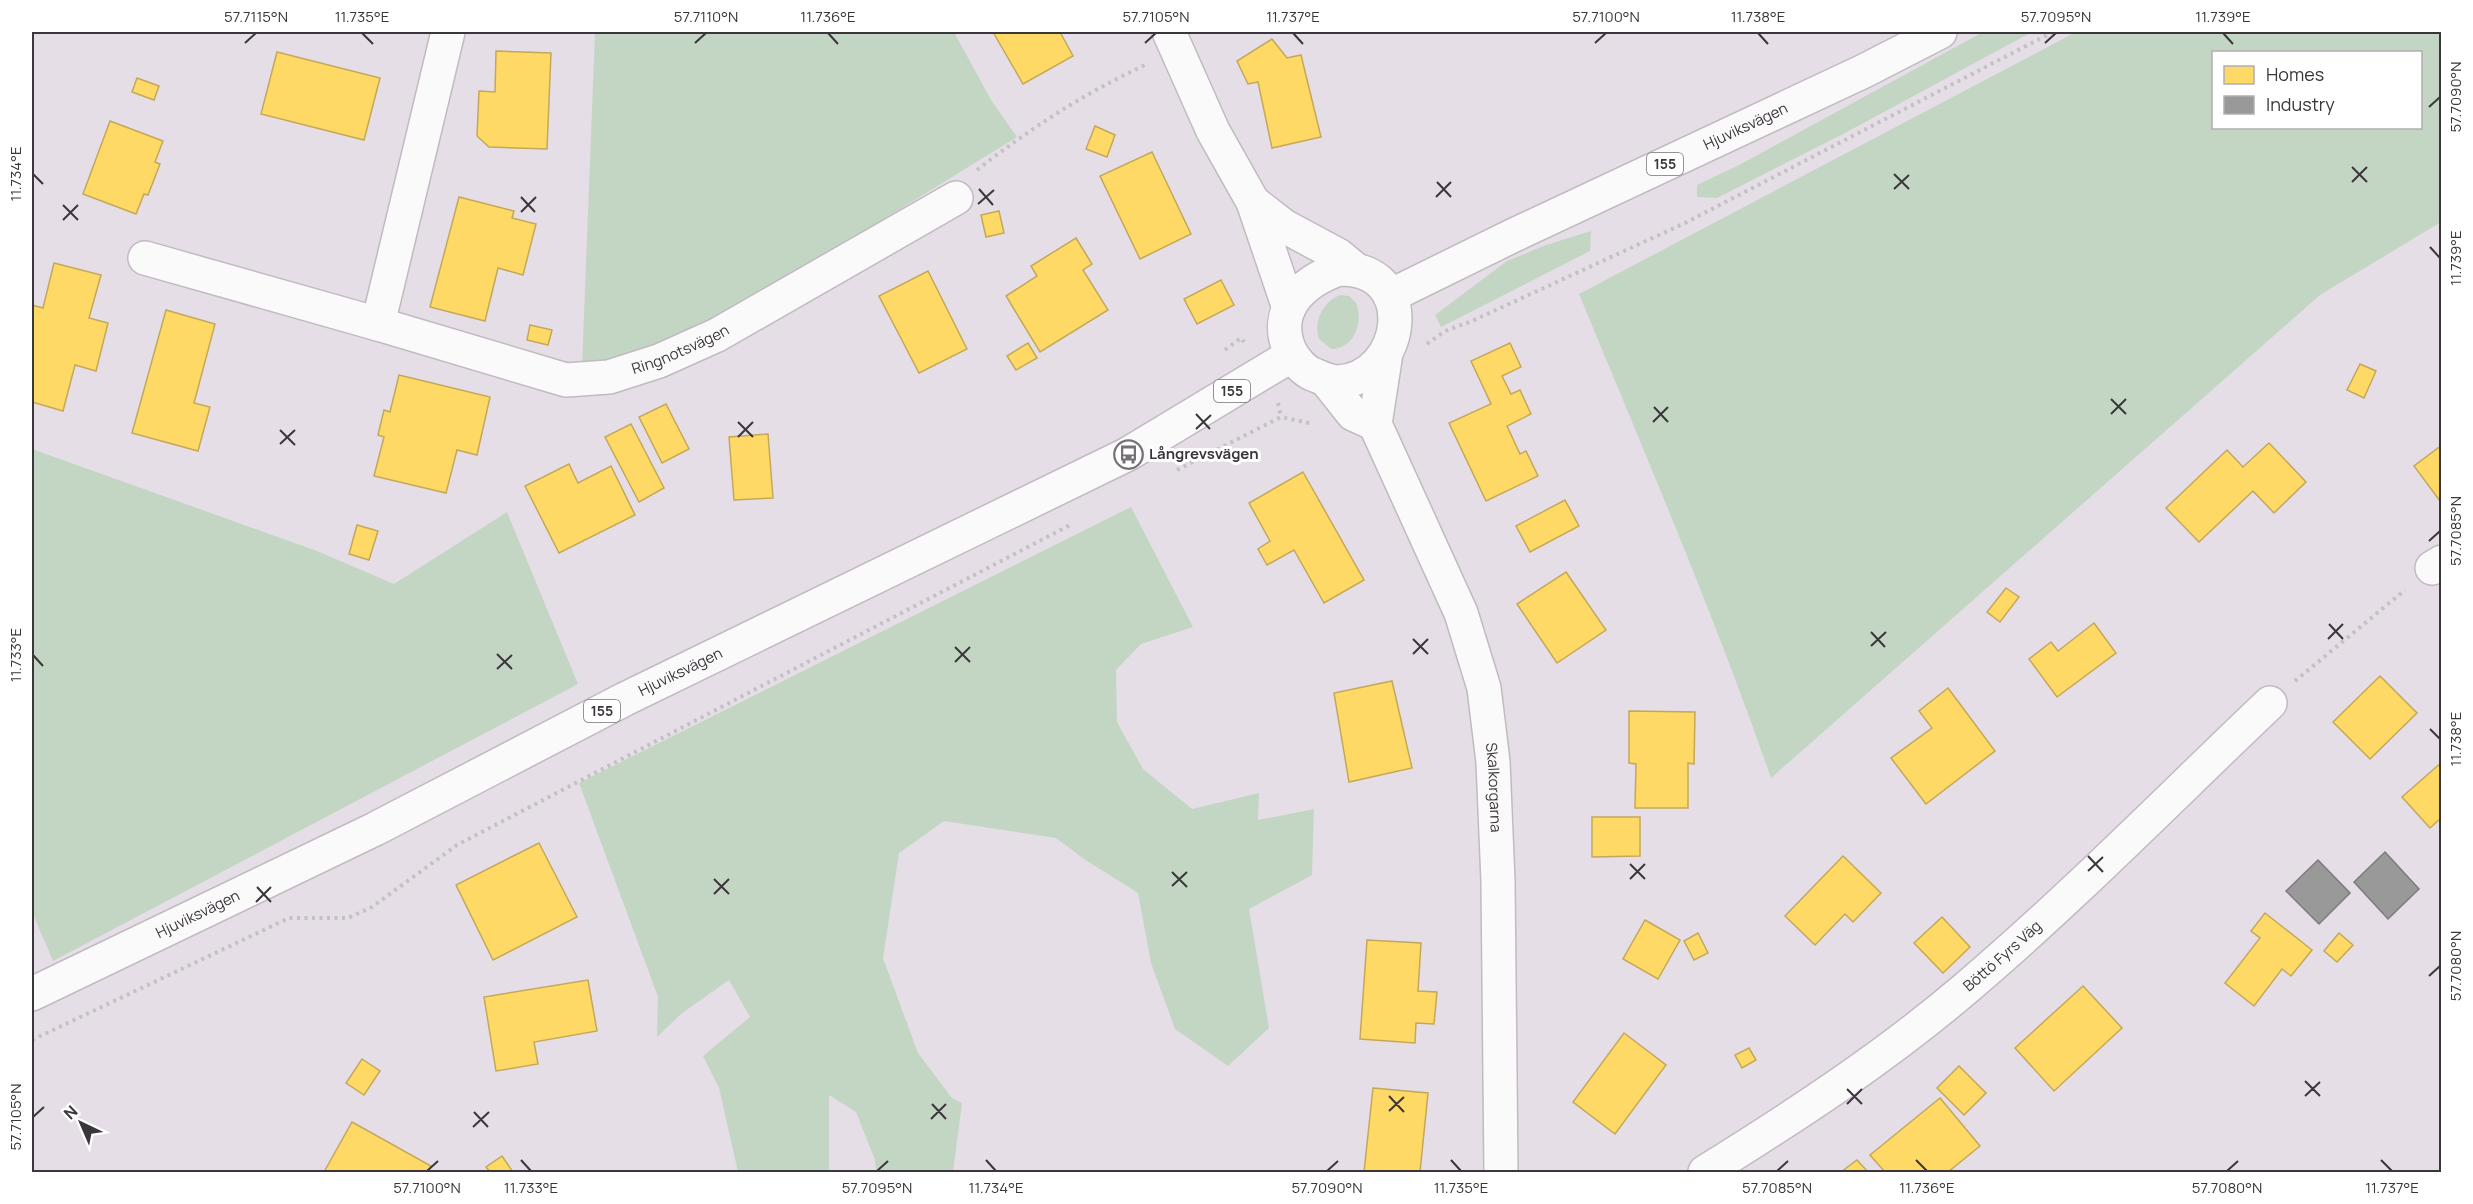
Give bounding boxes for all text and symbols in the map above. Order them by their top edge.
text: 57.7115°N [224,6,288,27]
text: 11.735°E [335,6,389,27]
text: 57.7110°N [674,6,738,27]
text: 11.736°E [800,6,856,27]
text: 57.7105°N [1122,6,1190,27]
text: 11.737°E [1266,6,1320,27]
text: 57.7100°N [1572,6,1640,27]
text: 11.738°E [1731,6,1785,27]
text: 57.7095°N [2021,6,2091,27]
text: 11.739°E [2195,6,2251,27]
legend [2212,51,2422,129]
text: 57.7090°N [2445,61,2466,133]
text: Homes [2266,62,2324,86]
text: Industry [2266,92,2335,116]
street label: Hjuviksvägen [1700,97,1791,155]
text: 11.734°E [5,147,26,201]
road number: 155 [1647,153,1683,175]
text: 11.739°E [2445,230,2466,286]
street label: Ringnotsvägen [629,319,733,379]
road number: 155 [1214,380,1250,402]
bus stop icon: Långrevsvägen [1112,438,1144,470]
place label: Långrevsvägen [1149,443,1259,464]
text: 57.7085°N [2445,496,2466,566]
text: 11.733°E [5,628,26,682]
street label: Hjuviksvägen [635,642,726,701]
road number: 155 [584,700,620,722]
text: 11.738°E [2445,712,2466,766]
street label: Skalkorgarna [1481,741,1507,833]
street label: Hjuviksvägen [152,885,243,943]
street label: Böttö Fyrs Väg [1958,915,2046,996]
text: 57.7080°N [2445,931,2466,1001]
text: 57.7105°N [5,1083,26,1151]
north arrow [51,1093,111,1153]
text: N [59,1100,82,1124]
text: 57.7100°N [393,1177,461,1198]
text: 11.733°E [504,1177,558,1198]
text: 57.7095°N [842,1177,912,1198]
text: 11.734°E [969,1177,1023,1198]
text: 57.7090°N [1291,1177,1363,1198]
text: 11.735°E [1434,1177,1488,1198]
text: 57.7085°N [1742,1177,1812,1198]
text: 11.736°E [1899,1177,1955,1198]
text: 57.7080°N [2192,1177,2262,1198]
text: 11.737°E [2365,1177,2419,1198]

